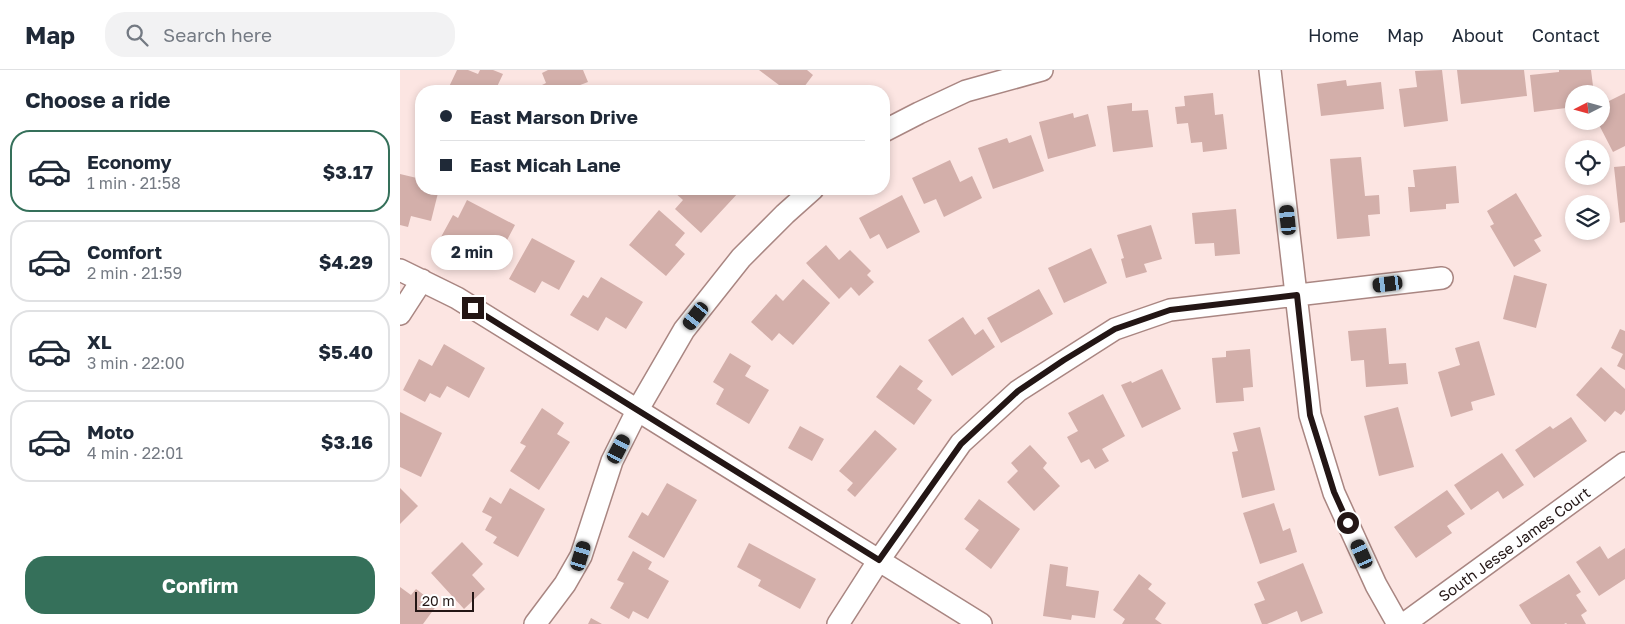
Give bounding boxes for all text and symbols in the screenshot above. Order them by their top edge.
search box [105,12,455,57]
text: Map [25,20,75,49]
icon: search [123,21,151,49]
text: Search here [163,23,272,46]
text: Home [1308,24,1359,46]
text: Map [1387,24,1424,46]
text: About [1452,24,1504,46]
text: Contact [1532,24,1600,46]
north arrow [1565,85,1610,130]
map controls [1565,85,1610,240]
text: Choose a ride [25,86,171,113]
text: East Marson Drive [470,105,638,128]
button: locate [1565,140,1610,185]
icon: car [27,149,72,194]
text: Economy [87,150,172,173]
text: East Micah Lane [470,153,621,176]
text: $3.17 [322,160,373,183]
text: 1 min · 21:58 [87,173,181,193]
button: layers [1565,195,1610,240]
car [1278,204,1297,236]
callout: 2 min [432,236,514,270]
icon: car [27,239,72,284]
text: Comfort [87,240,162,263]
text: 2 min [451,242,493,262]
text: $4.29 [319,250,373,273]
text: 2 min · 21:59 [87,263,182,283]
car [1372,275,1403,293]
route end [462,297,484,319]
car [680,300,711,332]
icon: car [27,329,72,374]
text: XL [87,330,112,353]
text: $5.40 [318,340,373,363]
text: 3 min · 22:00 [87,353,185,373]
icon: car [27,419,72,464]
text: Moto [87,420,134,443]
text: $3.16 [321,430,373,453]
car [605,432,632,466]
text: 4 min · 22:01 [87,443,183,463]
street label: South Jesse James Court [1435,483,1593,605]
route start [1337,512,1359,534]
car [1349,537,1374,571]
car [569,539,592,573]
button: Confirm [25,556,375,614]
scale bar [415,589,474,612]
text: 20 m [422,592,455,609]

